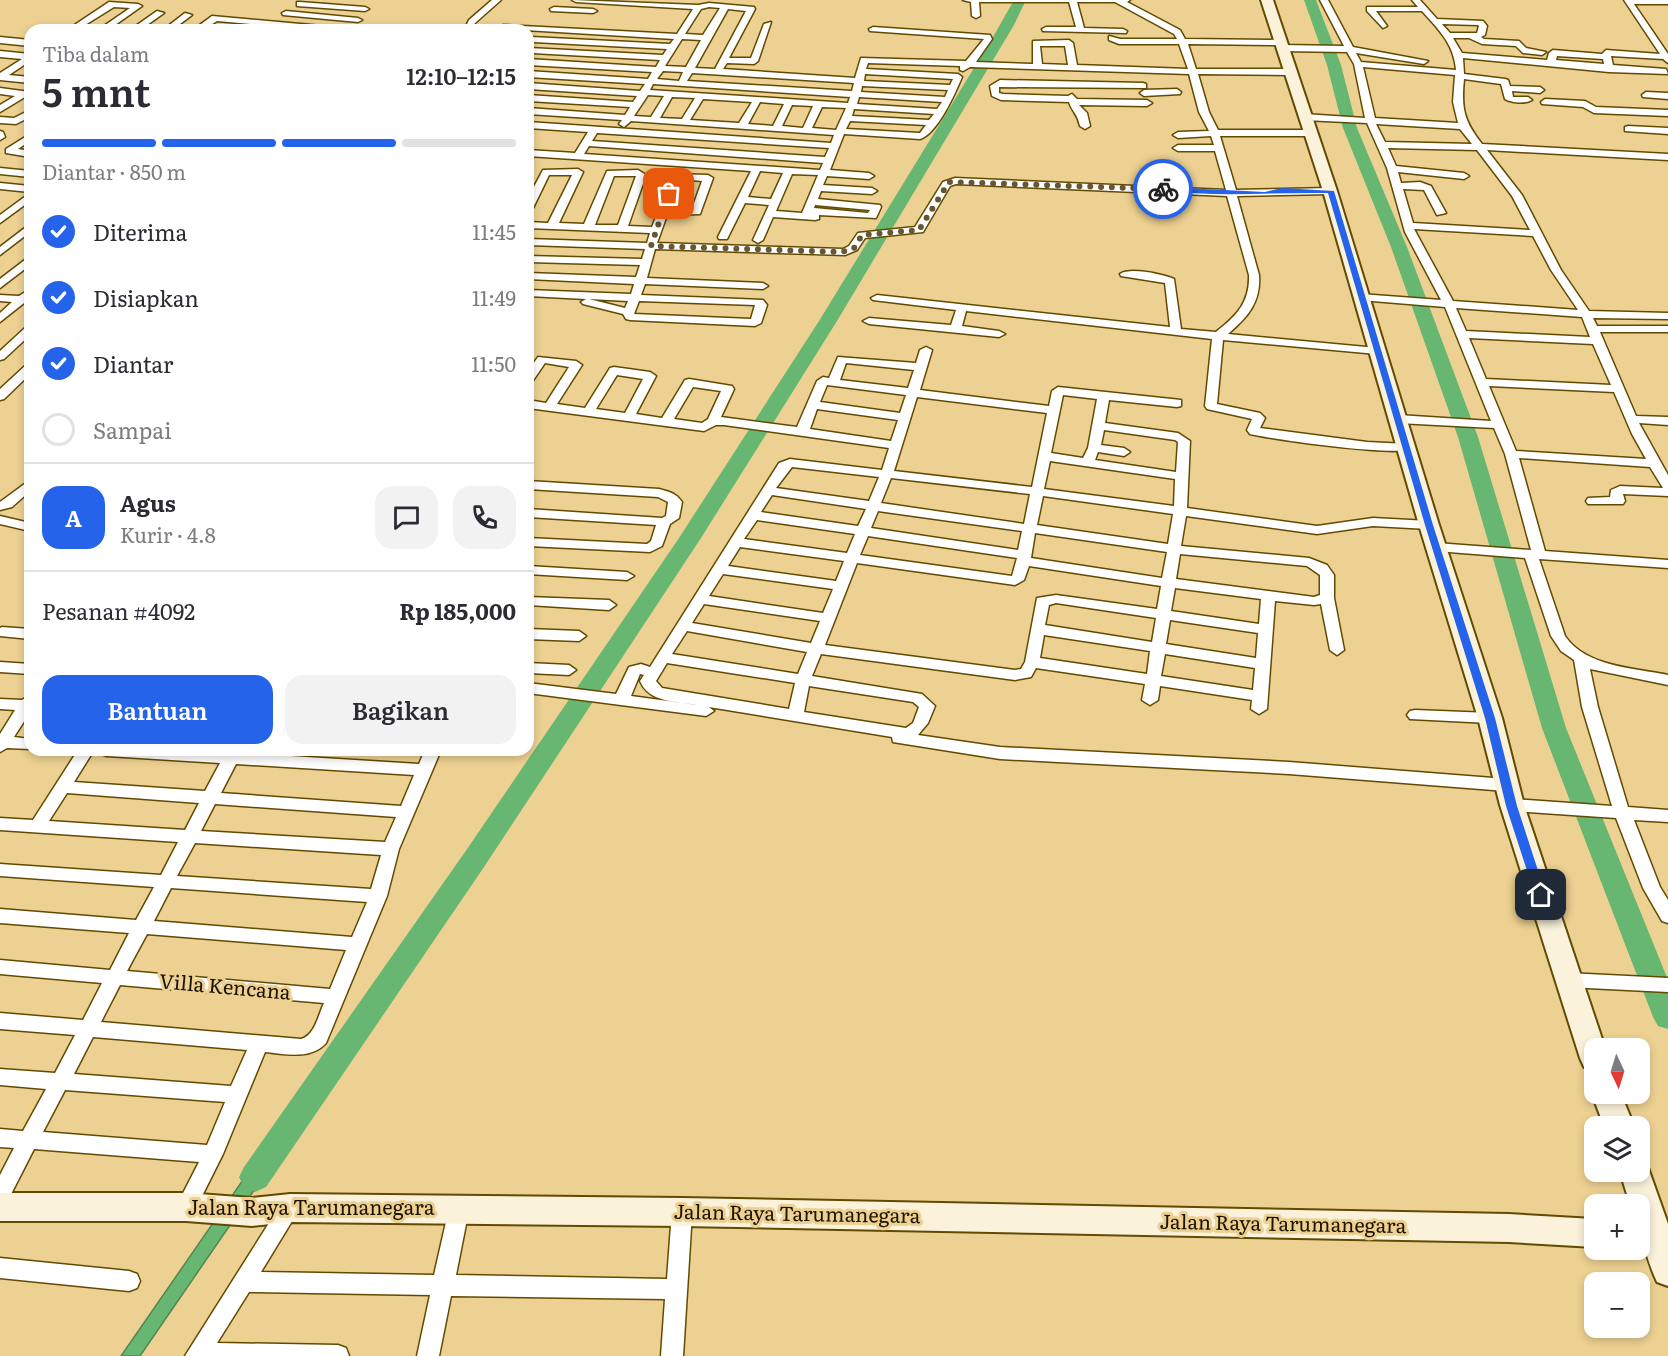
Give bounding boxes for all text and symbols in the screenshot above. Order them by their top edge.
text: Tiba dalam [42,38,149,68]
text: 12:10–12:15 [406,59,516,92]
text: 5 mnt [42,61,151,119]
text: Diantar · 850 m [42,156,186,186]
courier [1133,159,1193,219]
pin [643,168,694,219]
icon: bike [1147,173,1180,206]
icon: bag [652,177,685,210]
icon: check [42,215,75,248]
text: Diterima [93,215,187,248]
text: 11:45 [472,216,516,246]
icon: check [42,281,75,314]
text: Disiapkan [93,281,199,314]
text: 11:49 [472,282,516,312]
icon: check [42,347,75,380]
text: Diantar [93,347,173,380]
text: 11:50 [471,348,516,378]
text: Sampai [93,413,171,446]
text: Agus [120,486,176,519]
button: chat [375,486,438,549]
button: phone [453,486,516,549]
text: A [65,501,82,534]
text: Kurir · 4.8 [120,519,216,549]
text: Pesanan #4092 [42,594,195,627]
text: Rp 185,000 [399,594,516,627]
button: Bantuan [42,675,273,744]
button: Bagikan [285,675,516,744]
pin [1515,869,1566,920]
icon: home [1524,878,1557,911]
street label: Villa Kencana [158,964,292,1006]
north arrow [1584,1038,1650,1104]
map controls [1584,1038,1650,1338]
button: layers [1584,1116,1650,1182]
street label: Jalan Raya Tarumanegara [188,1191,435,1221]
button: + [1584,1194,1650,1260]
street label: Jalan Raya Tarumanegara [673,1195,921,1229]
street label: Jalan Raya Tarumanegara [1159,1205,1407,1239]
button: − [1584,1272,1650,1338]

